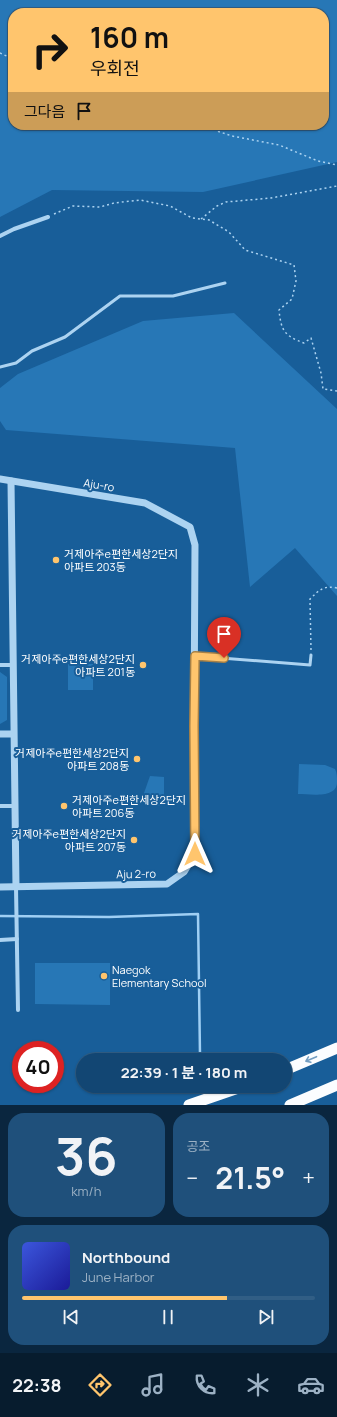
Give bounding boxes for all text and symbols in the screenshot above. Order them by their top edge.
text: 160 m [90,18,169,56]
icon: right [24,24,76,76]
text: 우회전 [90,56,140,80]
icon: arrive [73,100,95,122]
text: 그다음 [24,101,65,122]
street label: Aju-ro [82,475,116,494]
place label: 거제아주e편한세상2단지 아파트 203동 [64,546,178,574]
marker: 거제아주e편한세상2단지 아파트 203동 [51,555,61,565]
pin [207,617,241,658]
icon: arrive [213,623,235,645]
place label: 거제아주e편한세상2단지 아파트 201동 [21,651,135,679]
marker: 거제아주e편한세상2단지 아파트 201동 [138,660,148,670]
place label: 거제아주e편한세상2단지 아파트 208동 [15,745,129,773]
marker: 거제아주e편한세상2단지 아파트 208동 [132,754,142,764]
place label: 거제아주e편한세상2단지 아파트 206동 [72,792,186,820]
marker: 거제아주e편한세상2단지 아파트 206동 [59,801,69,811]
place label: 거제아주e편한세상2단지 아파트 207동 [12,826,126,854]
position arrow [174,833,216,875]
marker: 거제아주e편한세상2단지 아파트 207동 [129,835,139,845]
street label: Aju 2-ro [116,866,156,881]
place label: Naegok Elementary School [112,962,207,990]
marker: Naegok Elementary School [99,971,109,981]
speed limit sign: 40 [12,1041,64,1093]
one-way arrow [305,1056,317,1064]
text: 22:39 · 1 분 · 180 m [121,1062,247,1083]
text: 36 [55,1120,118,1191]
text: 공조 [187,1137,210,1155]
text: 21.5° [215,1157,285,1198]
text: − [187,1163,198,1193]
text: + [302,1163,315,1193]
text: km/h [71,1182,101,1200]
text: Northbound [82,1247,170,1268]
text: June Harbor [82,1268,155,1286]
icon: previous [60,1306,82,1328]
icon: pause [157,1306,179,1328]
icon: next [255,1306,277,1328]
icon: directions [86,1371,114,1399]
icon: music [139,1371,167,1399]
icon: phone [191,1371,219,1399]
icon: climate [244,1371,272,1399]
icon: car [297,1371,325,1399]
text: 22:38 [12,1373,61,1397]

